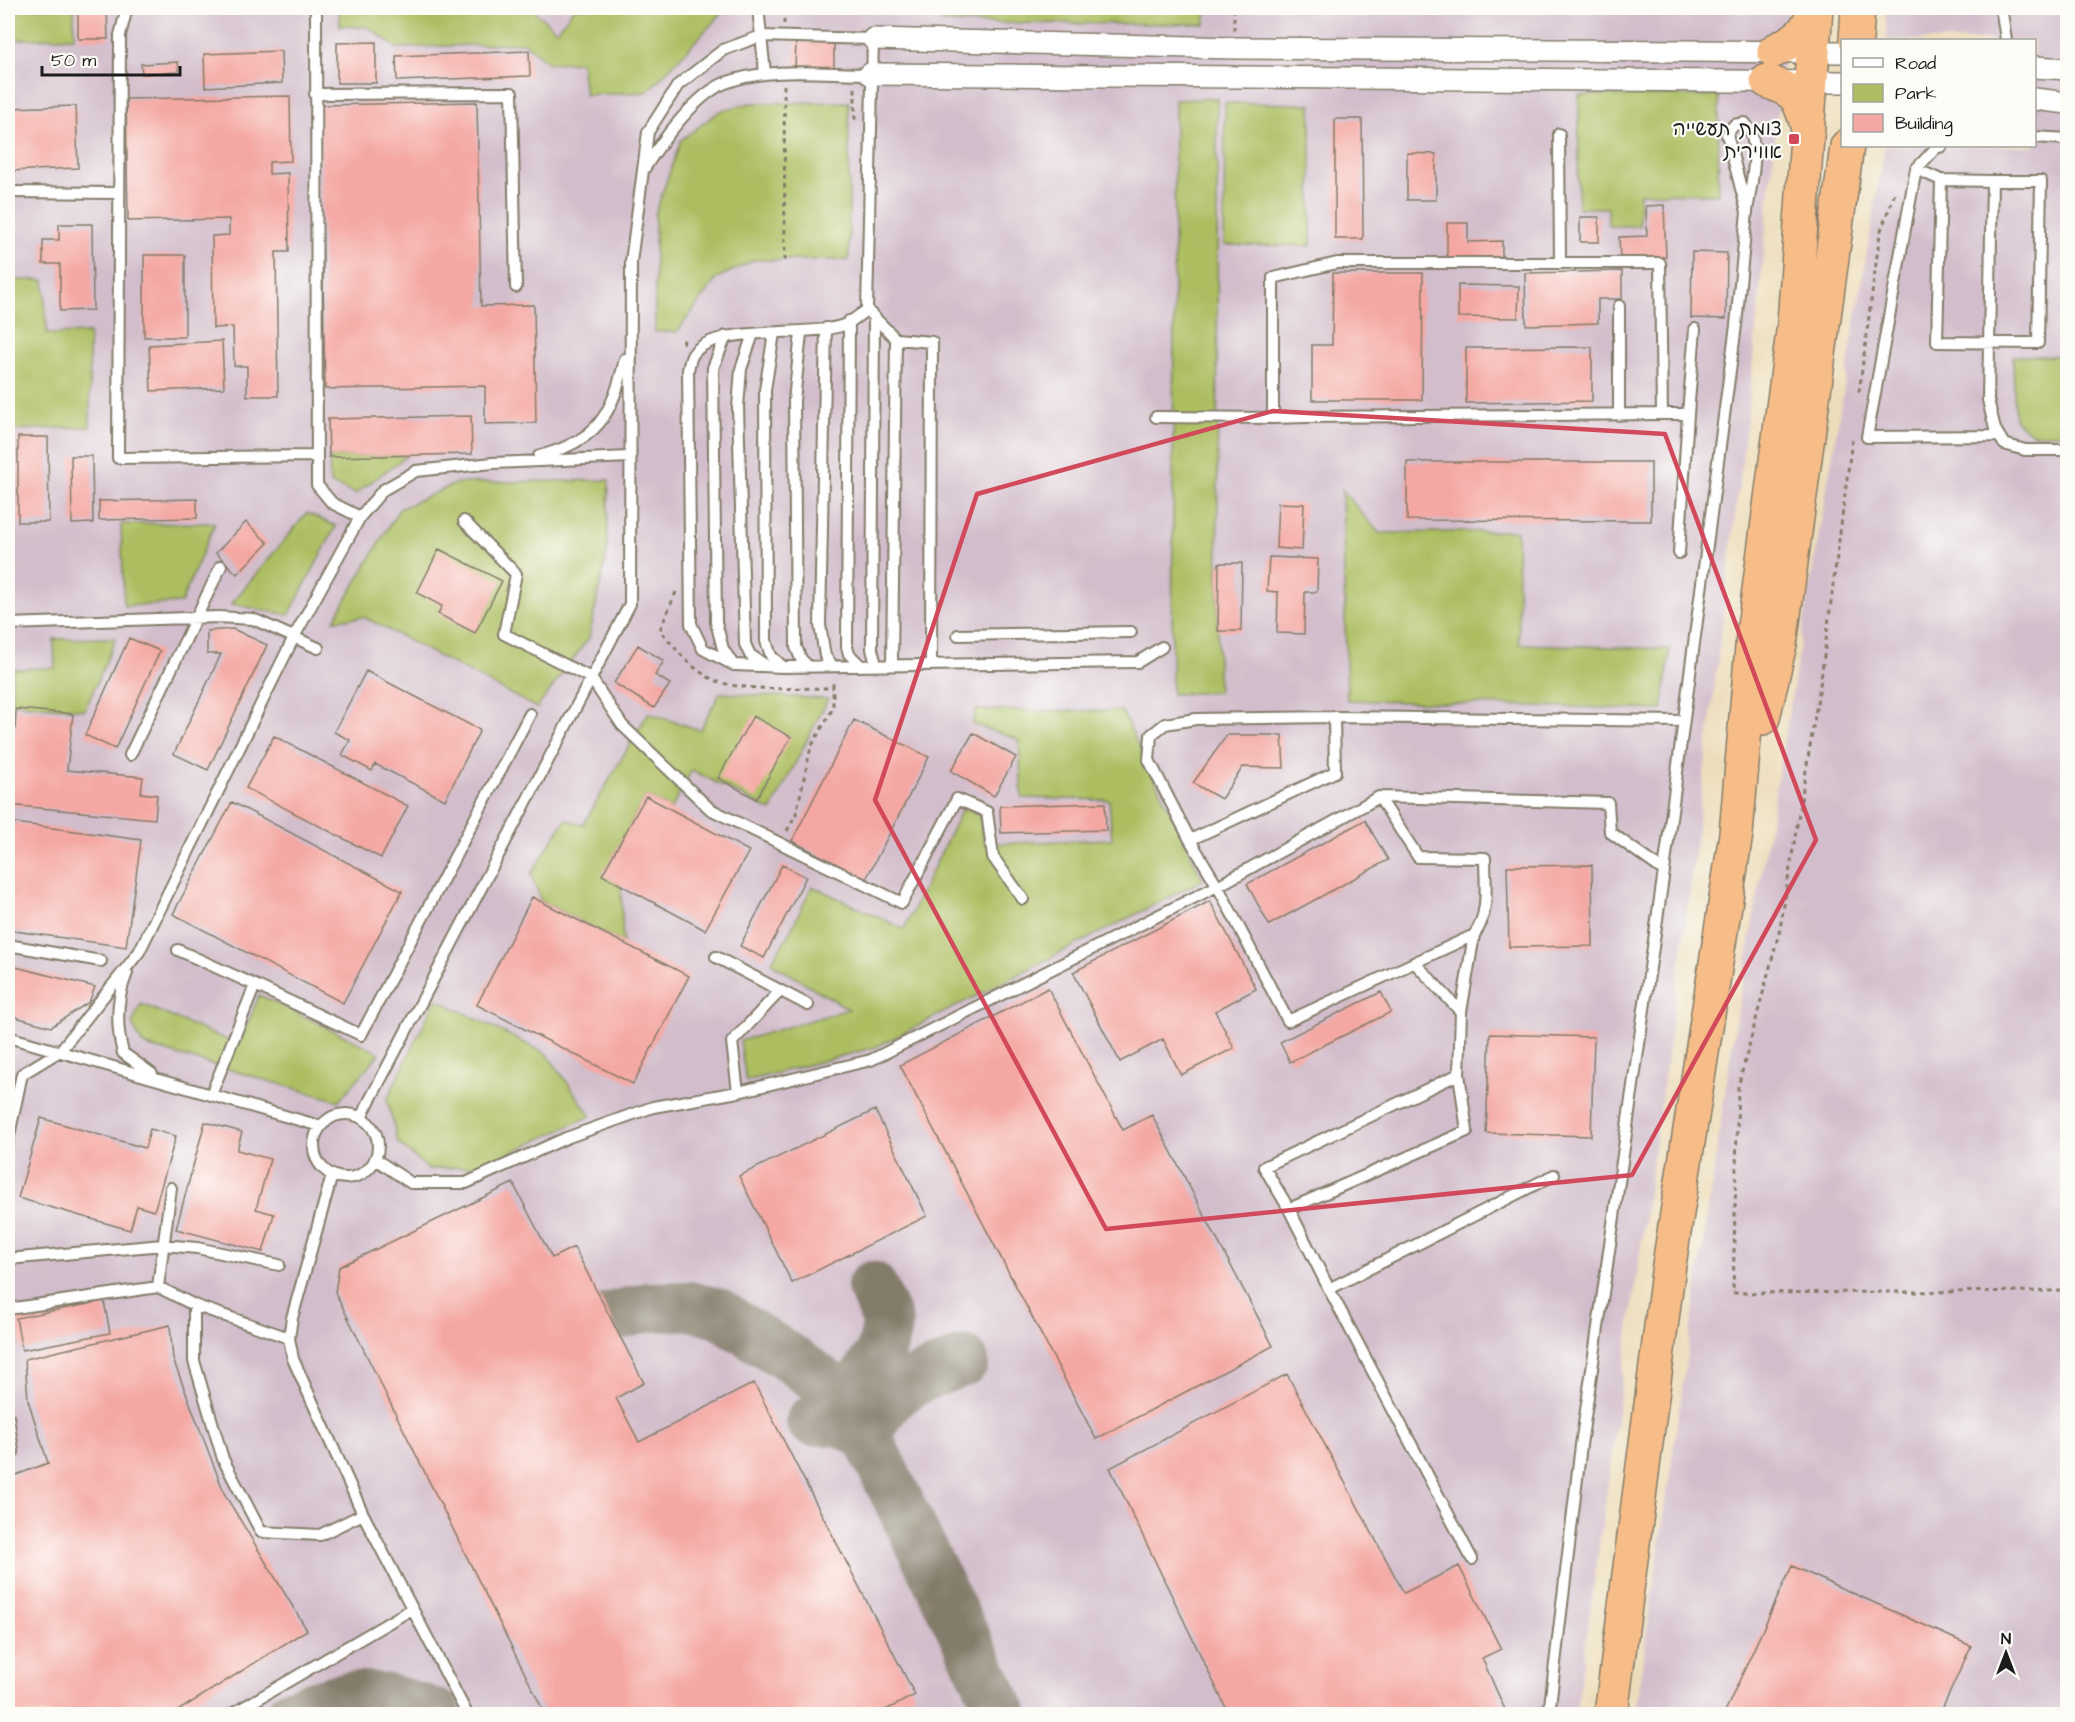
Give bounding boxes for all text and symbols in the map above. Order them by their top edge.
scale bar [42,39,180,77]
legend [1841,39,2036,147]
text: 50 m [51,48,96,73]
text: Road [1895,51,1936,76]
text: Park [1895,81,1937,106]
text: Building [1895,111,1953,137]
place label: צומת תעשייה אווירית [1673,115,1782,166]
marker: צומת תעשייה אווירית [1787,132,1801,146]
north arrow [1976,1623,2036,1683]
text: N [2001,1628,2011,1650]

